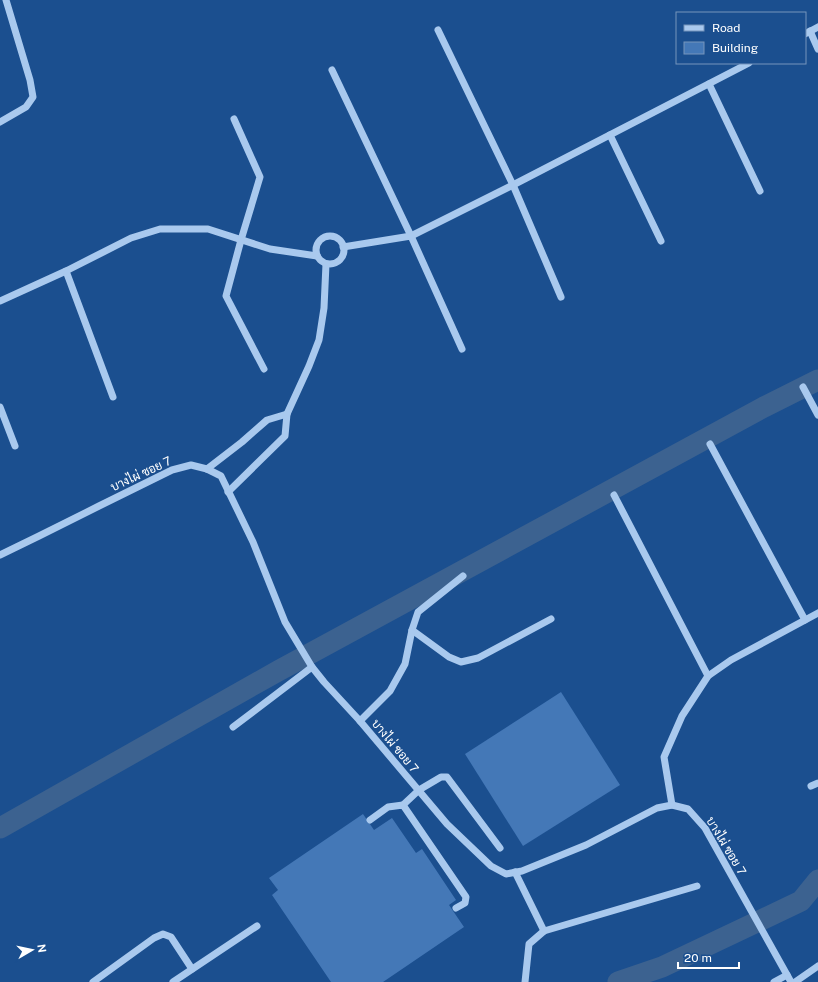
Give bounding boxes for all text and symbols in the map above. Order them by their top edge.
legend [676,12,806,64]
text: Road [712,21,740,35]
text: Building [712,41,758,55]
street label: บางไผ่ ซอย 7 [108,453,174,494]
street label: บางไผ่ ซอย 7 [369,716,422,776]
street label: บางไผ่ ซอย 7 [703,814,750,878]
north arrow [12,930,52,970]
text: N [35,943,48,954]
scale bar [678,944,739,970]
text: 20 m [684,951,712,965]

